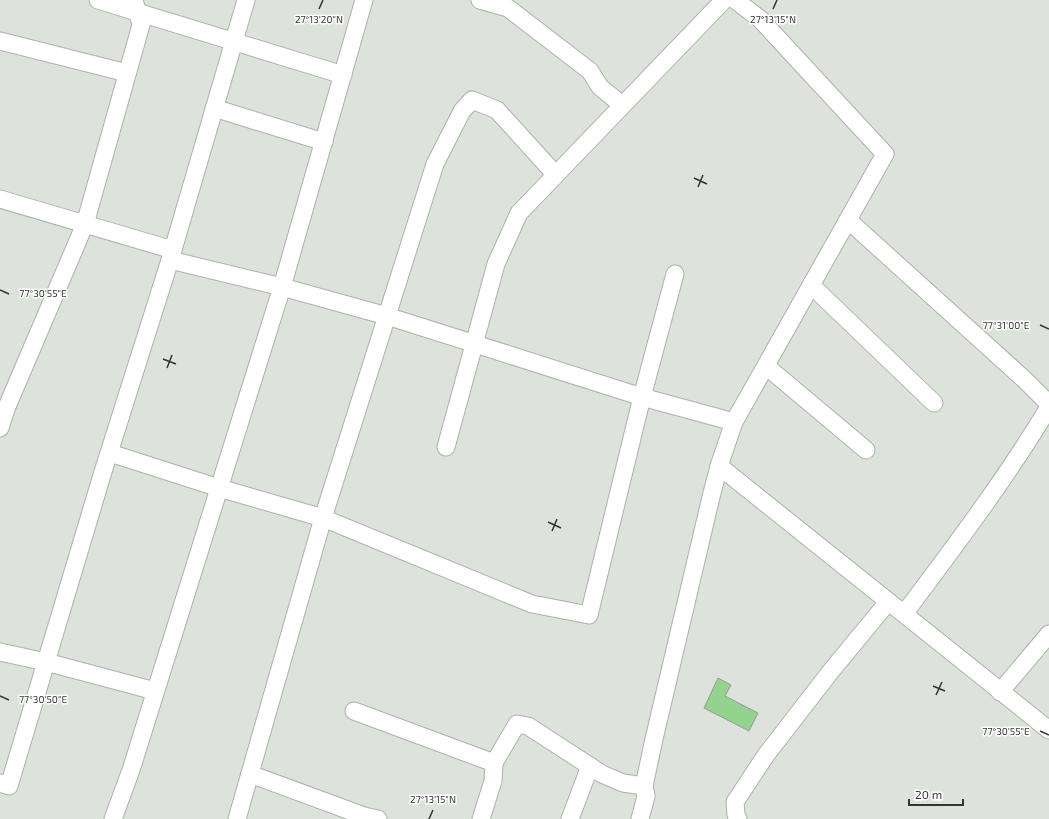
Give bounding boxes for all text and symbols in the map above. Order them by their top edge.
text: 27°13'20"N [295,13,343,25]
text: 27°13'15"N [750,13,796,25]
text: 77°30'55"E [19,287,67,299]
text: 77°31'00"E [983,319,1030,331]
text: 77°30'50"E [19,693,67,705]
text: 77°30'55"E [982,725,1030,737]
scale bar [909,781,963,807]
text: 20 m [915,787,942,801]
text: 27°13'15"N [410,793,456,805]

